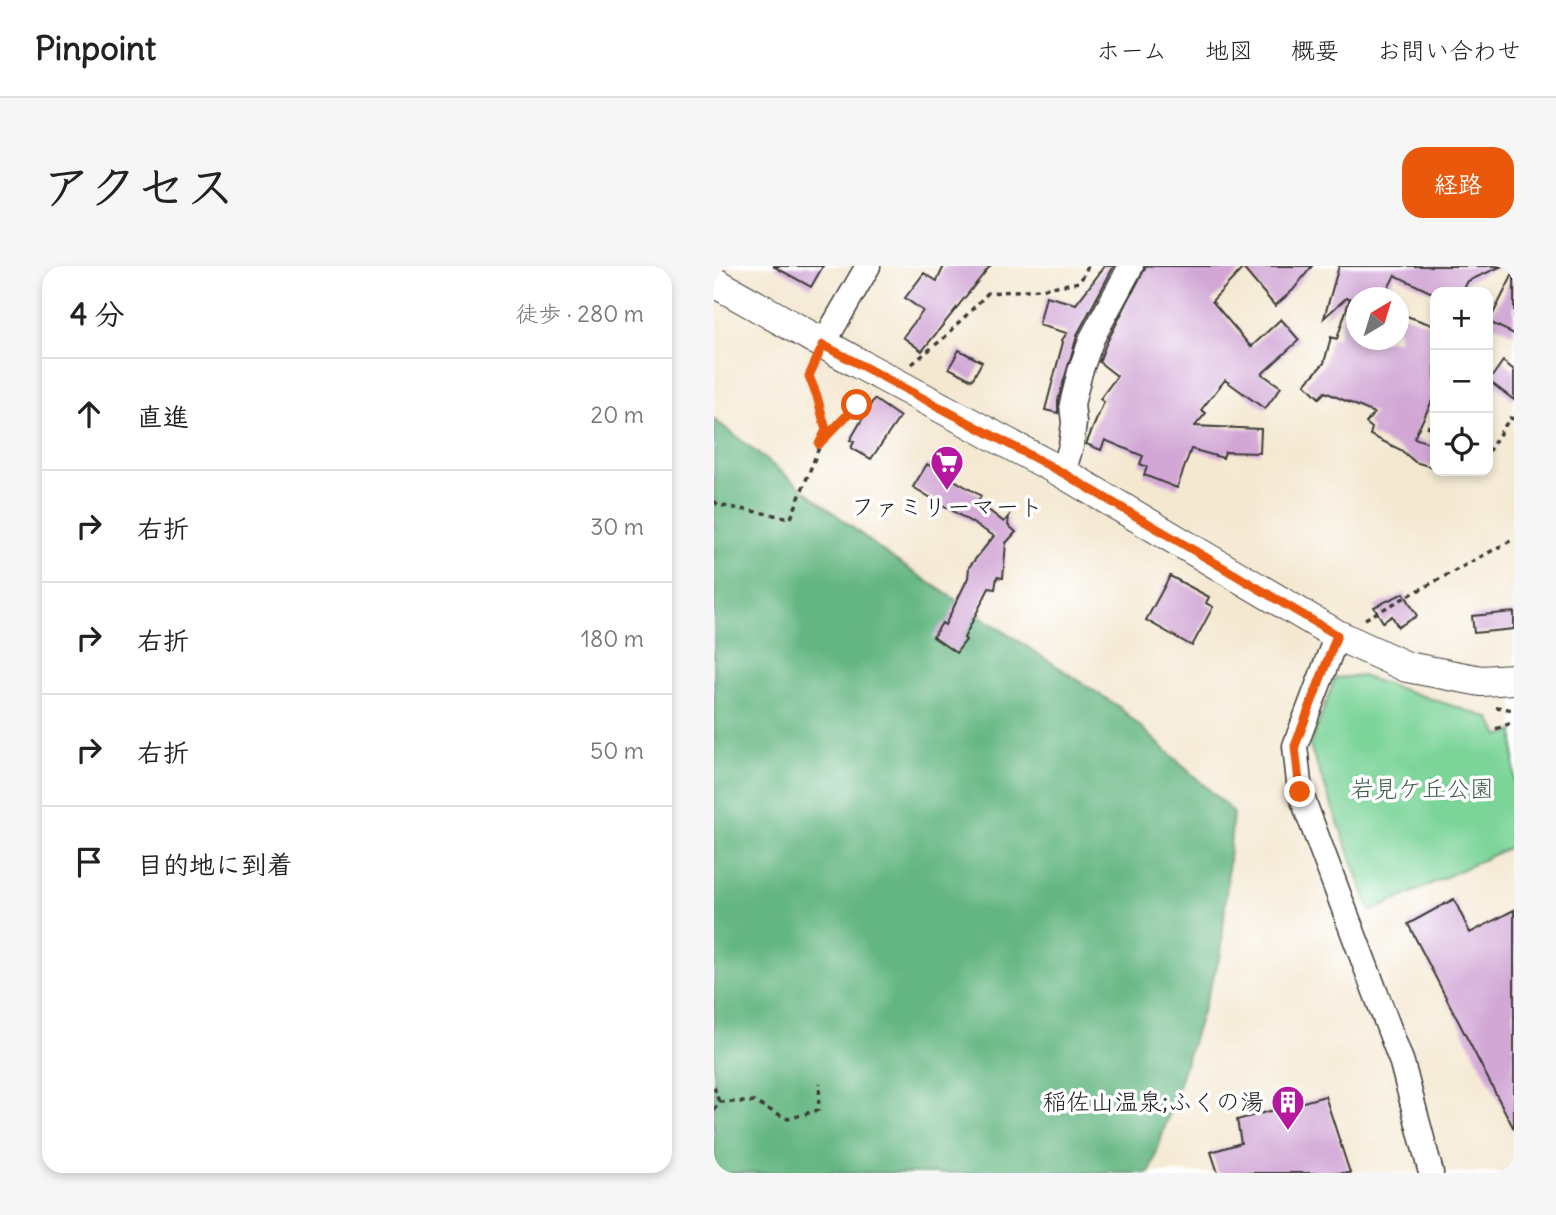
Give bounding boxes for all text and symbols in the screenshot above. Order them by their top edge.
text: Pinpoint [35,27,156,69]
text: ホーム [1096,35,1167,65]
text: 地図 [1205,35,1253,65]
text: 概要 [1291,35,1339,65]
text: お問い合わせ [1377,35,1521,65]
button: 経路 [1402,147,1514,218]
text: アクセス [42,156,235,217]
north arrow [1346,287,1409,350]
map controls [1430,287,1493,476]
button: + [1430,287,1493,350]
text: 4 分 [70,295,124,333]
text: 徒歩 · 280 m [515,299,644,328]
button: − [1430,350,1493,413]
route start [841,389,872,420]
icon: ahead [70,395,108,433]
text: 直進 [137,400,189,433]
text: 20 m [591,400,644,429]
button: locate [1430,413,1493,476]
supermarket icon: ファミリーマート [928,443,966,492]
place label: ファミリーマート [851,491,1043,521]
icon: right [70,507,108,545]
text: 右折 [137,512,189,545]
text: 30 m [590,512,644,541]
icon: right [70,619,108,657]
text: 右折 [137,624,189,657]
text: 180 m [581,624,644,653]
icon: right [70,731,108,769]
text: 右折 [137,736,189,769]
text: 50 m [590,736,644,765]
park label: 岩見ケ丘公園 [1350,773,1494,803]
route end [1284,776,1315,807]
icon: arrive [70,843,108,881]
text: 目的地に到着 [137,848,293,881]
building icon: 稲佐山温泉;ふくの湯 [1269,1083,1307,1132]
place label: 稲佐山温泉;ふくの湯 [1042,1086,1264,1116]

